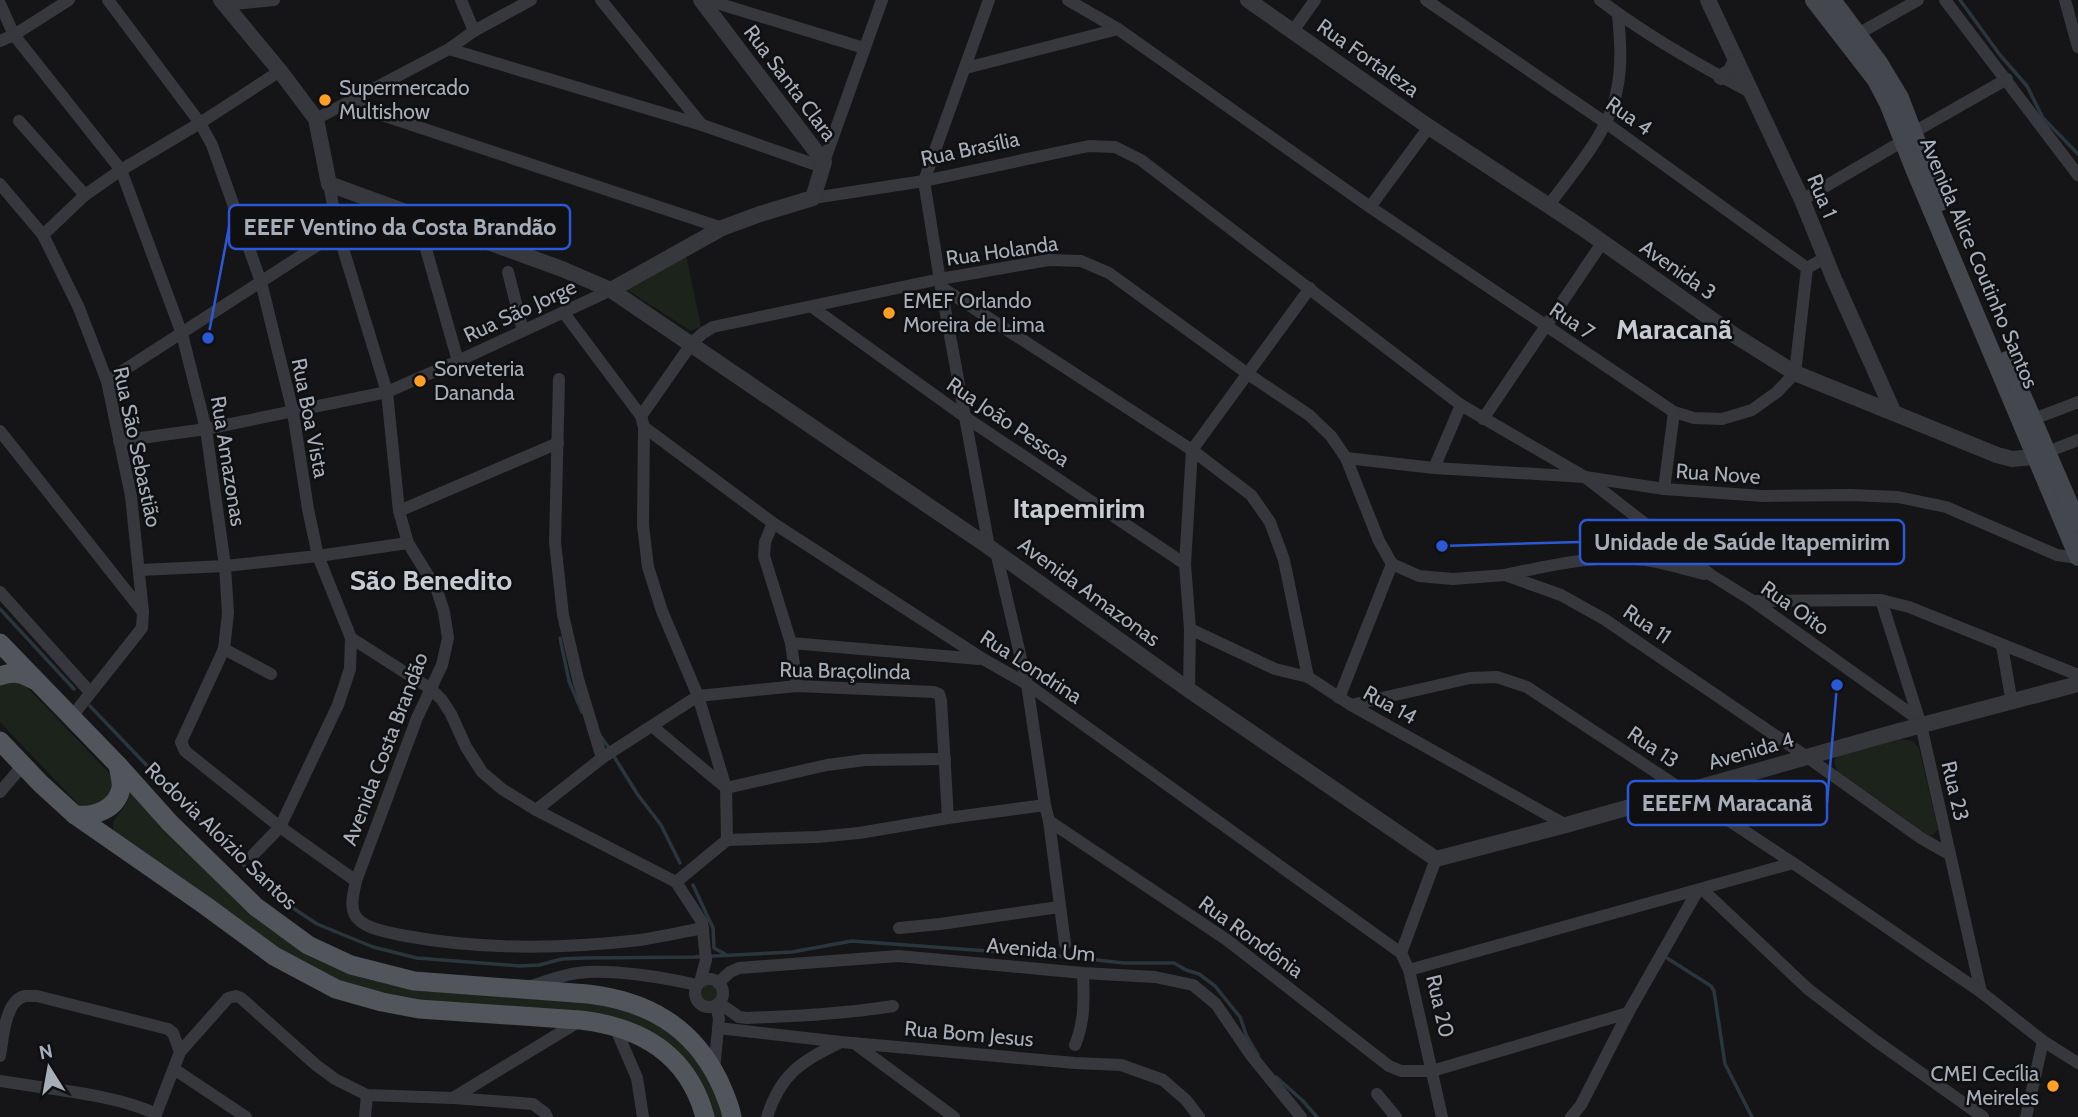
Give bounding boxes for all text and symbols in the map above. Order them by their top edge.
street label: Rua Fortaleza [1312,13,1424,102]
street label: Rua Santa Clara [739,20,842,146]
place label: Supermercado Multishow [339,75,470,124]
street label: Rua 4 [1601,91,1657,140]
marker: Supermercado Multishow [317,92,333,108]
street label: Rua Brasília [918,126,1021,171]
street label: Avenida Alice Coutinho Santos [1915,134,2044,392]
street label: Rua 1 [1802,170,1843,221]
callout: EEEF Ventino da Costa Brandão [229,205,570,249]
text: EEEF Ventino da Costa Brandão [244,213,556,241]
street label: Rua Holanda [944,230,1060,271]
street label: Avenida 3 [1635,234,1721,305]
street label: Rua São Jorge [460,274,580,347]
place label: EMEF Orlando Moreira de Lima [903,288,1045,337]
street label: Rua 7 [1545,297,1600,345]
marker: EMEF Orlando Moreira de Lima [881,305,897,321]
district label: Maracanã [1616,312,1732,346]
street label: Rua Boa Vista [287,356,334,480]
place label: Sorveteria Dananda [434,356,524,405]
street label: Rua São Sebastião [108,364,167,529]
street label: Rua João Pessoa [942,371,1074,472]
marker: Sorveteria Dananda [412,373,428,389]
street label: Rua Amazonas [206,394,251,528]
street label: Rua Nove [1675,458,1762,489]
district label: Itapemirim [1013,491,1145,525]
callout: Unidade de Saúde Itapemirim [1580,520,1904,564]
text: Unidade de Saúde Itapemirim [1594,528,1890,556]
street label: Avenida Amazonas [1014,532,1165,652]
district label: São Benedito [350,563,512,597]
street label: Rua Oito [1756,575,1834,640]
street label: Rua 11 [1619,599,1676,648]
street label: Rua Londrina [976,624,1087,709]
street label: Avenida Costa Brandão [336,649,433,849]
street label: Rua Braçolinda [779,657,911,684]
street label: Rua 14 [1359,680,1421,729]
street label: Rua 13 [1623,720,1684,773]
street label: Avenida 4 [1705,726,1797,775]
street label: Rodovia Aloízio Santos [140,757,303,915]
street label: Rua 23 [1936,759,1974,823]
callout: EEEFM Maracanã [1628,781,1827,825]
text: EEEFM Maracanã [1642,789,1813,817]
street label: Rua Rondônia [1194,890,1308,983]
street label: Avenida Um [986,932,1096,967]
street label: Rua 20 [1421,972,1460,1040]
street label: Rua Bom Jesus [903,1015,1035,1052]
north arrow [14,1033,84,1103]
text: N [37,1039,55,1064]
place label: CMEI Cecília Meireles [1931,1061,2039,1110]
marker: CMEI Cecília Meireles [2045,1078,2061,1094]

